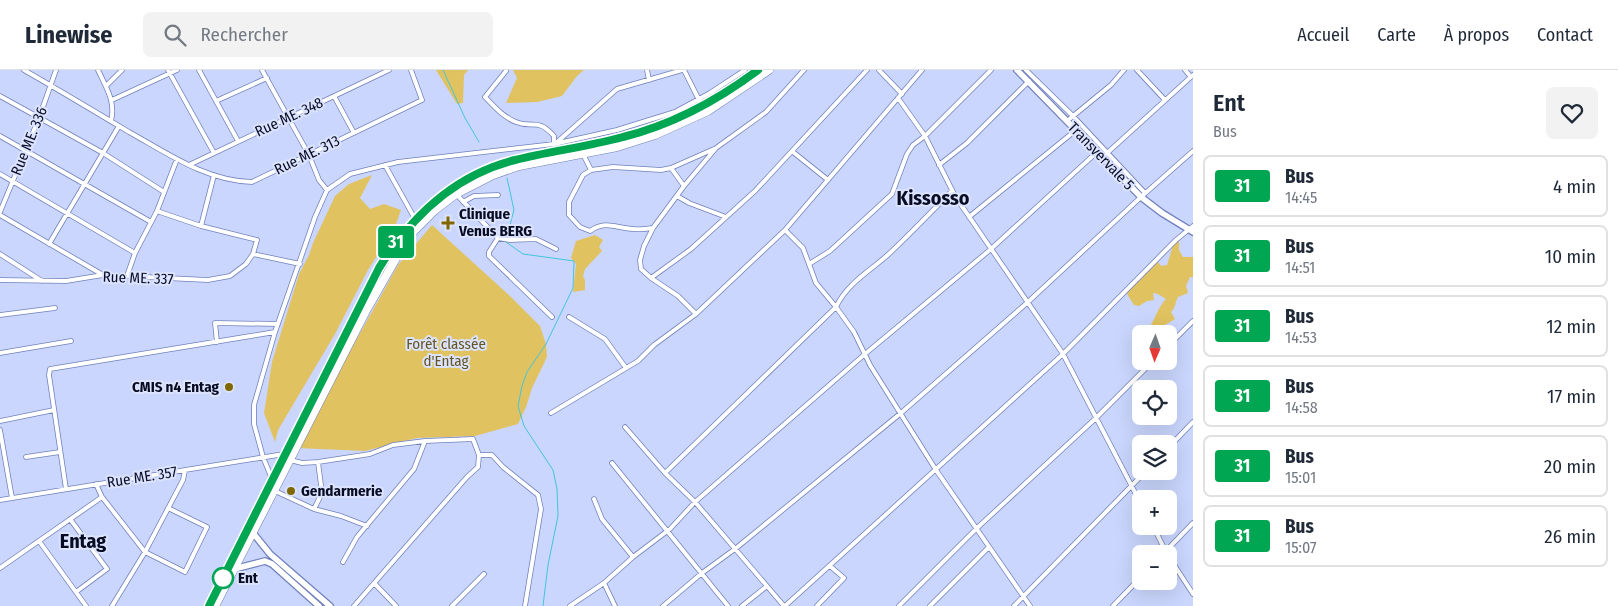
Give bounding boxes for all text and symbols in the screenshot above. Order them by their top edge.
search box [143,12,493,57]
text: Linewise [25,21,113,49]
icon: search [161,21,189,49]
text: Rechercher [201,23,288,46]
text: Accueil [1297,24,1349,46]
text: Carte [1377,24,1416,46]
text: À propos [1444,24,1509,46]
text: Contact [1537,24,1593,46]
button: heart [1546,87,1598,139]
text: Ent [1213,89,1245,117]
street label: Rue ME. 348 [252,93,326,141]
street label: Rue ME. 336 [7,104,51,178]
street label: Transvervale 5 [1064,118,1138,194]
text: Bus [1213,122,1237,141]
street label: Rue ME. 313 [271,131,343,179]
text: Bus [1285,165,1314,188]
text: 31 [1235,175,1250,197]
text: 4 min [1553,175,1596,198]
district label: Kissosso [897,186,970,210]
text: 14:45 [1285,188,1317,207]
place label: Clinique Venus BERG [458,205,532,240]
marker: Clinique Venus BERG [441,216,455,230]
line badge: 31 [374,226,418,258]
text: 31 [388,231,404,253]
text: Bus [1285,235,1314,258]
text: 31 [1235,245,1250,267]
text: 10 min [1545,245,1596,268]
text: 14:51 [1285,258,1315,277]
street label: Rue ME. 337 [102,268,174,288]
text: Bus [1285,305,1314,328]
text: 31 [1235,315,1250,337]
text: 12 min [1546,315,1596,338]
north arrow [1132,325,1178,370]
map controls [1132,325,1177,590]
text: 14:53 [1285,328,1317,347]
park label: Forêt classée d'Entag [406,335,486,370]
text: Bus [1285,375,1314,398]
place label: CMIS n4 Entag [132,378,220,396]
button: locate [1132,380,1177,425]
marker: CMIS n4 Entag [223,381,235,393]
text: 31 [1235,385,1250,407]
text: 17 min [1547,385,1596,408]
text: 14:58 [1285,398,1318,417]
button: layers [1132,435,1177,480]
text: Bus [1285,445,1314,468]
text: 31 [1235,455,1250,477]
text: 20 min [1544,455,1596,478]
street label: Rue ME. 357 [106,463,178,491]
text: 15:01 [1285,468,1316,487]
place label: Gendarmerie [301,482,383,500]
marker: Gendarmerie [285,485,297,497]
button: + [1132,490,1177,535]
text: Bus [1285,515,1314,538]
text: 31 [1235,525,1250,547]
text: 26 min [1544,525,1596,548]
district label: Entag [60,529,106,553]
text: 15:07 [1285,538,1317,557]
button: − [1132,545,1177,590]
marker: Ent [212,567,234,589]
place label: Ent [238,569,259,587]

